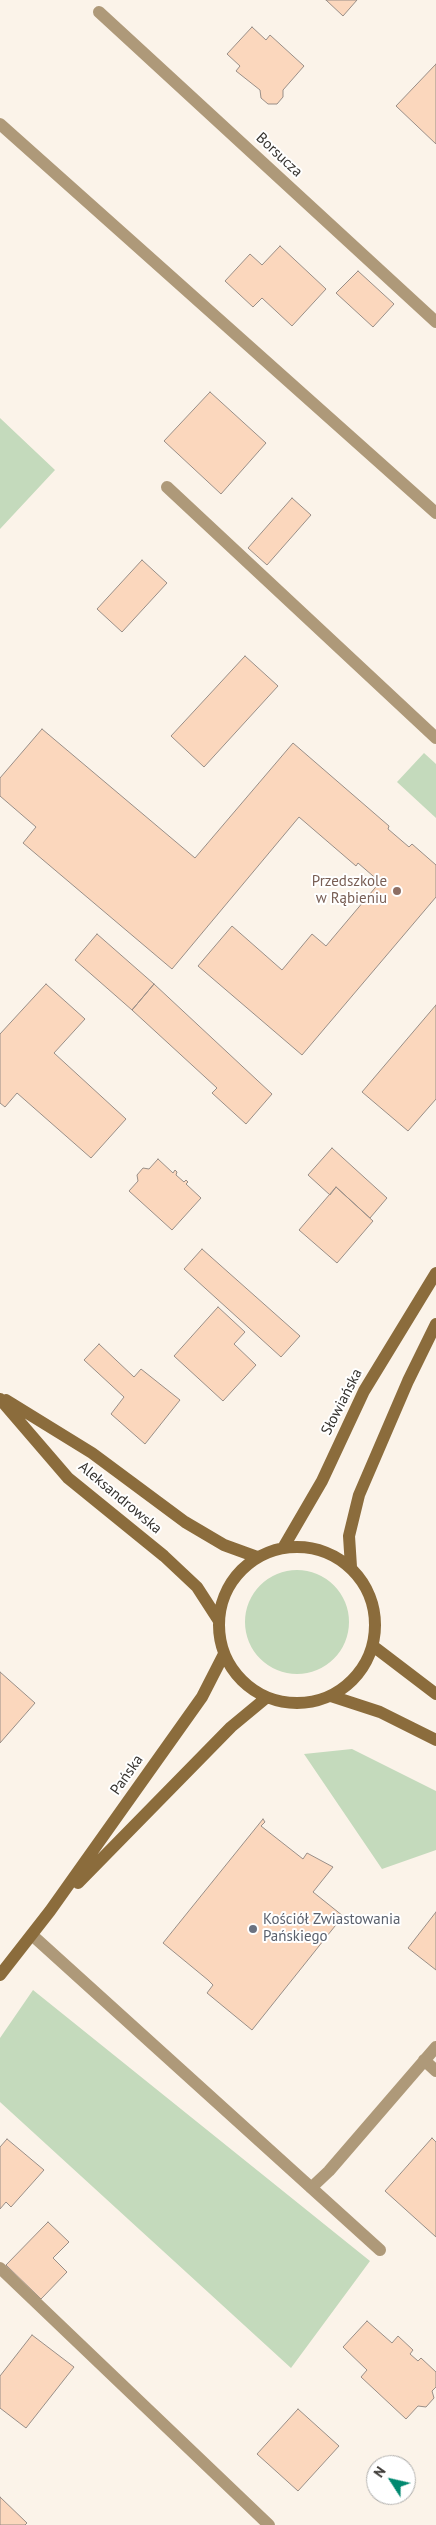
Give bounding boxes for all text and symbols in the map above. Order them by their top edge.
street label: Borsucza [252,129,306,181]
place label: Przedszkole w Rąbieniu [312,873,387,908]
marker: Przedszkole w Rąbieniu [391,885,403,897]
street label: Słowiańska [318,1366,366,1438]
street label: Aleksandrowska [75,1458,165,1538]
street label: Pańska [107,1752,147,1798]
place label: Kościół Zwiastowania Pańskiego [263,1911,400,1946]
marker: Kościół Zwiastowania Pańskiego [247,1923,259,1935]
north arrow [366,2455,416,2505]
text: N [370,2463,390,2481]

